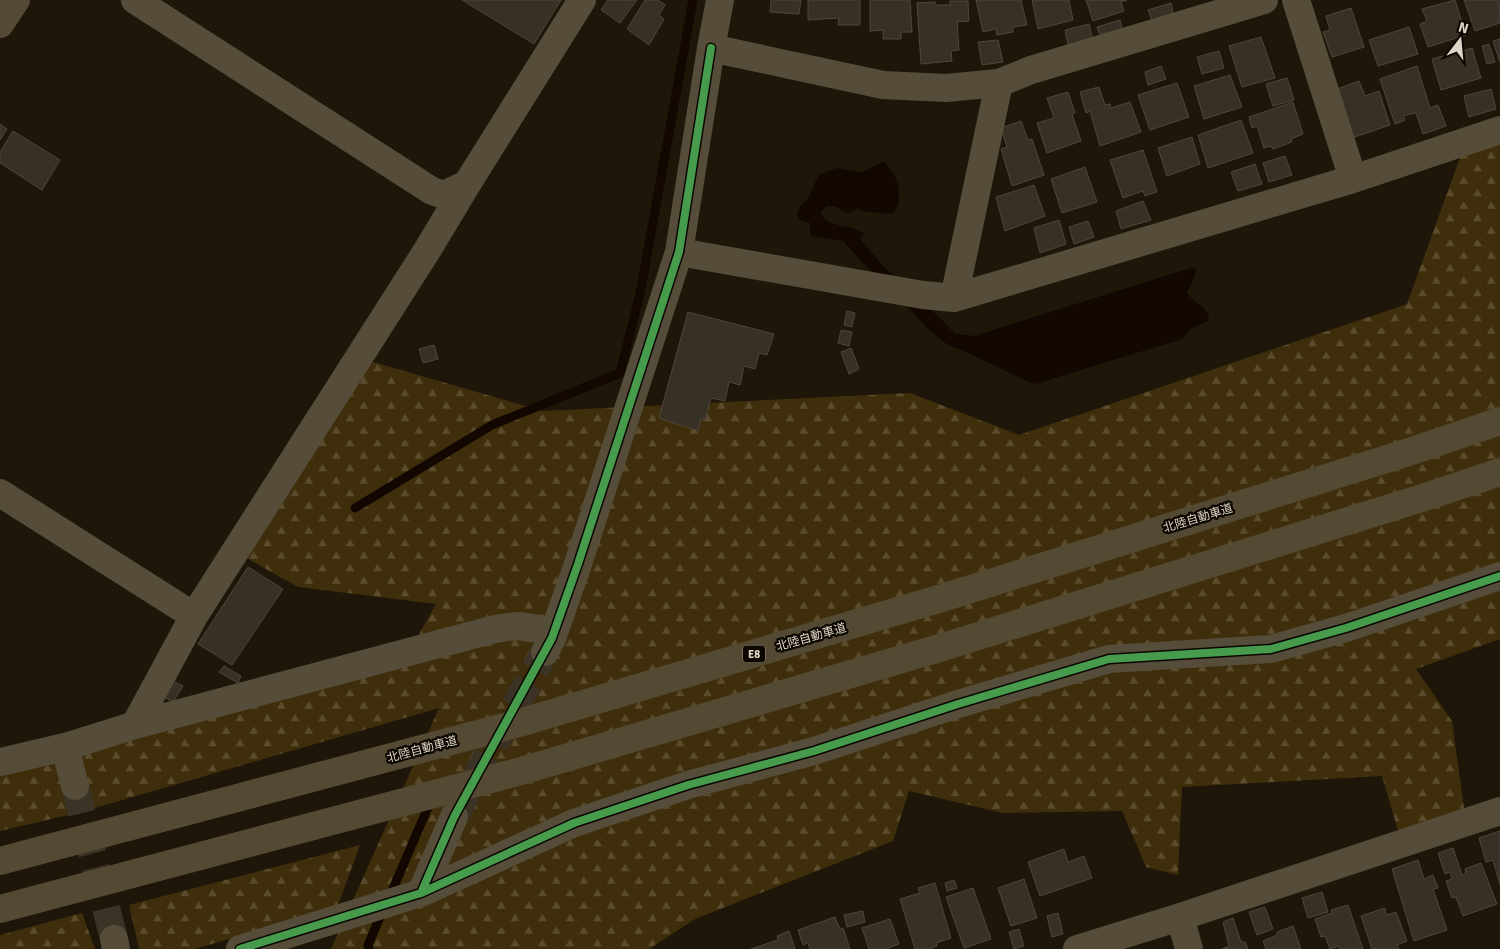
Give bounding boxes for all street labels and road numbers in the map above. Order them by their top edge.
street label: 北陸自動車道 [1162,501,1235,536]
street label: 北陸自動車道 [774,620,848,655]
road number: E8 [743,646,765,662]
street label: 北陸自動車道 [385,733,459,766]

